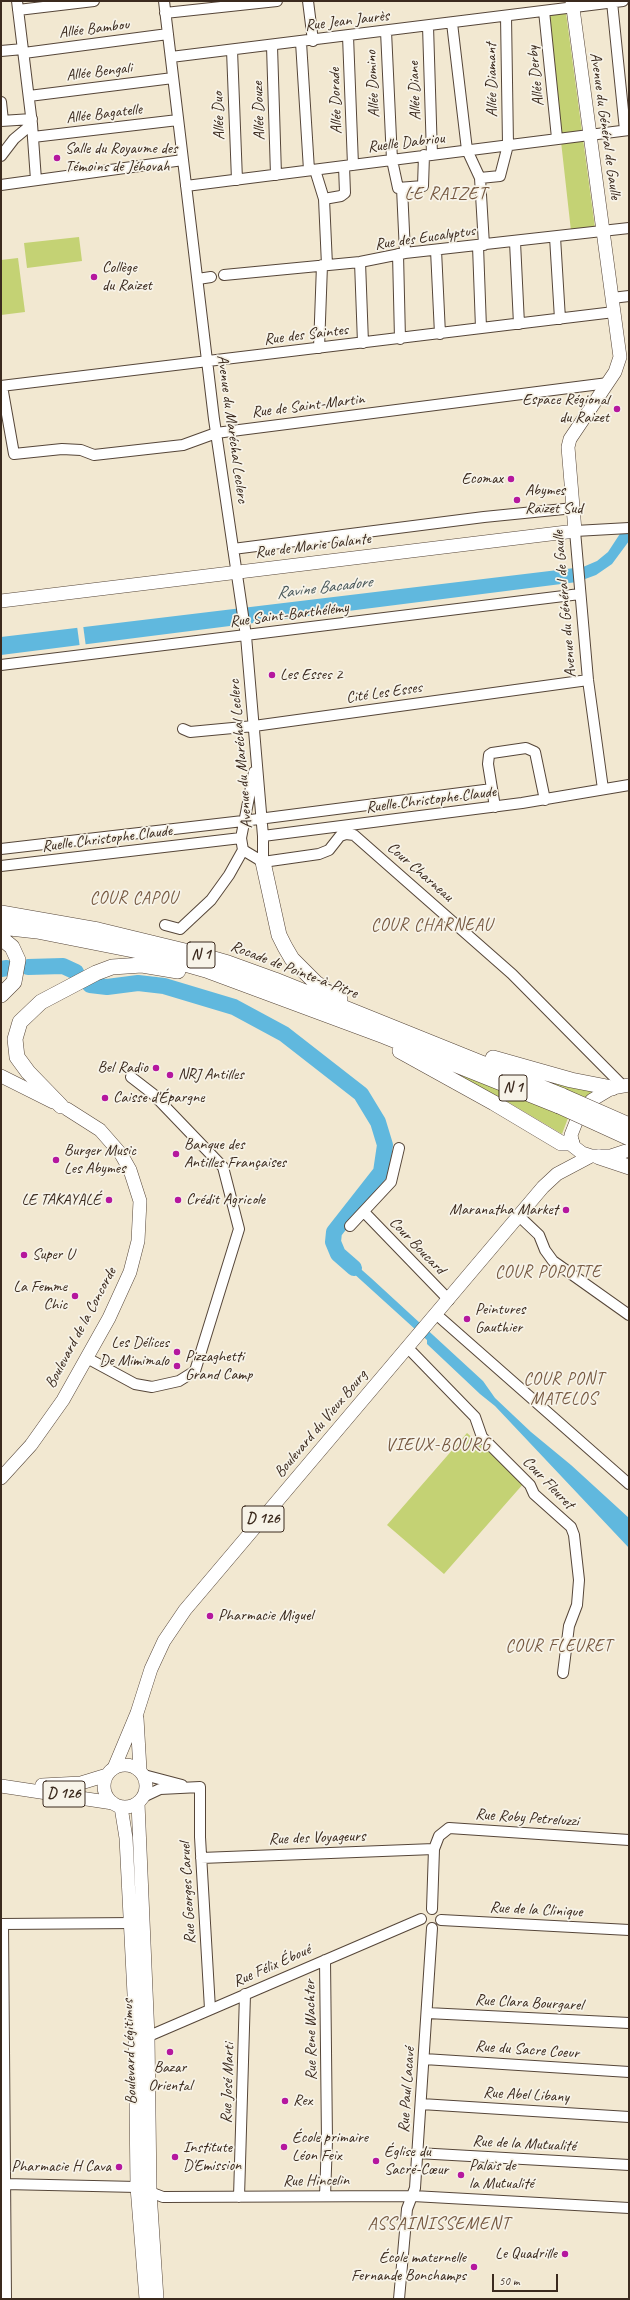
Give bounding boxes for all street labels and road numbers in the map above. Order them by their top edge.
street label: Rue Jean Jaurès [304,6,390,36]
street label: Allée Bambou [58,15,130,43]
street label: Allée Diamant [482,43,502,117]
street label: Allée Derby [523,45,549,107]
street label: Allée Domino [362,50,384,118]
street label: Avenue du Général de Gaulle [585,51,625,201]
street label: Allée Bengali [65,58,133,86]
street label: Allée Diane [404,61,426,121]
street label: Allée Dorade [325,67,347,135]
street label: Allée Douze [248,81,270,141]
street label: Allée Duo [209,91,229,141]
street label: Allée Bagatelle [65,100,143,128]
street label: Ruelle Dabriou [367,129,445,157]
street label: Rue des Eucalyptus [374,221,476,255]
street label: Rue des Saintes [263,320,349,350]
street label: Avenue du Maréchal Leclerc [212,354,252,504]
street label: Rue de Saint-Martin [250,390,366,422]
street label: Rue de Marie Galante [254,529,372,563]
street label: Avenue du Général de Gaulle [549,530,581,678]
street label: Rue Saint-Barthélémy [228,598,350,632]
street label: Cité Les Esses [345,678,423,708]
street label: Avenue du Maréchal Leclerc [225,679,257,829]
street label: Ruelle Christophe Claude [365,782,497,818]
street label: Ruelle Christophe Claude [41,821,173,857]
street label: Cour Charneau [383,838,457,906]
street label: Rocade de Pointe-à-Pitre [228,937,360,1003]
road number: N 1 [187,942,215,968]
road number: N 1 [499,1075,527,1101]
street label: Cour Boucard [385,1213,449,1279]
street label: Boulevard de la Concorde [41,1264,121,1392]
street label: Boulevard du Vieux Bourg [270,1366,372,1482]
street label: Cour Fleuret [518,1452,578,1514]
road number: D 126 [242,1506,284,1532]
road number: D 126 [43,1781,85,1807]
street label: Rue Roby Petreluzzi [475,1805,579,1831]
street label: Rue des Voyageurs [268,1827,366,1849]
street label: Rue Georges Caruel [176,1842,200,1944]
street label: Rue de la Clinique [489,1898,583,1922]
street label: Rue Félix Éboué [230,1940,314,1992]
street label: Rue Rene Wachter [301,1979,321,2081]
street label: Rue Clara Bourgarel [474,1991,584,2015]
street label: Boulevard Légitimus [119,1999,141,2105]
street label: Rue du Sacre Coeur [474,2037,580,2063]
street label: Rue José Marti [217,2042,239,2124]
street label: Rue Paul Lacavé [394,2047,420,2133]
street label: Rue Abel Libany [483,2083,569,2107]
street label: Rue de la Mutualité [472,2132,576,2156]
street label: Rue Hincelin [283,2171,349,2191]

